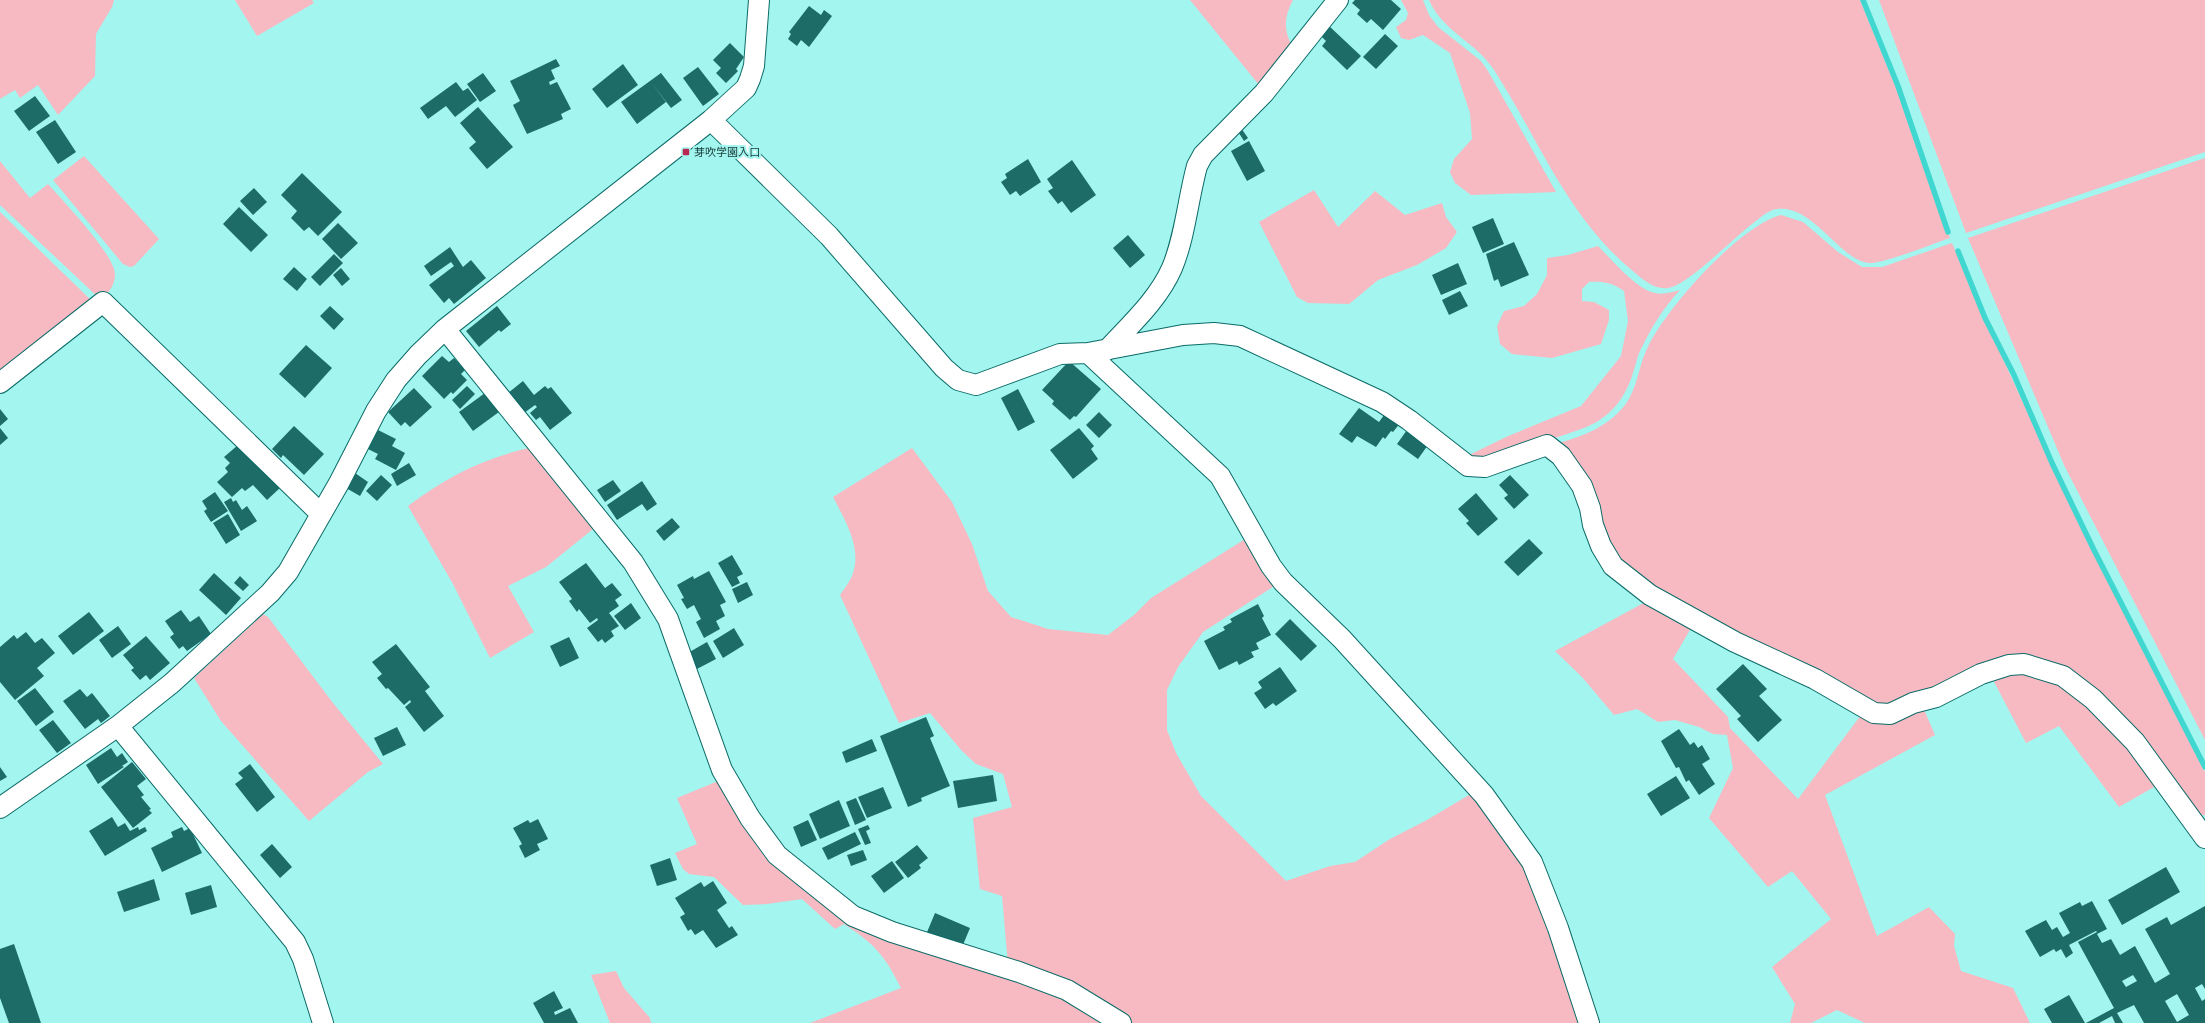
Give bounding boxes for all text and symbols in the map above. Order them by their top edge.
place label: 芽吹学園入口 [694,145,760,159]
marker: 芽吹学園入口 [681,147,691,157]

